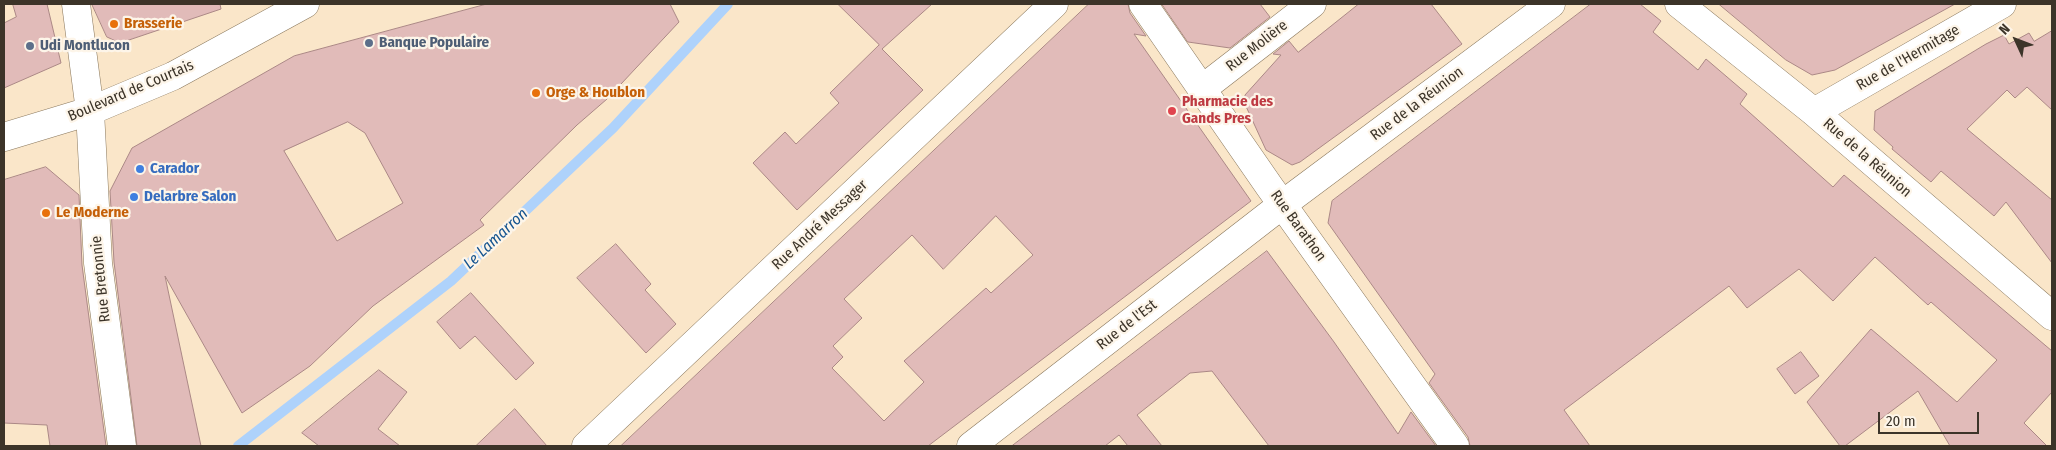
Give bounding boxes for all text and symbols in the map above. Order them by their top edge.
place label: Brasserie [124,15,182,33]
north arrow [1991,15,2041,65]
street label: Rue Molière [1223,16,1291,76]
marker: Brasserie [108,18,120,30]
street label: Rue de l'Hermitage [1853,21,1963,95]
text: N [1996,21,2014,38]
place label: Banque Populaire [379,34,489,52]
place label: Udi Montlucon [40,37,130,55]
marker: Banque Populaire [363,37,375,49]
marker: Udi Montlucon [24,40,36,52]
street label: Boulevard de Courtais [65,56,197,126]
street label: Rue de la Réunion [1367,63,1467,145]
place label: Orge & Houblon [546,84,645,102]
marker: Orge & Houblon [530,87,542,99]
place label: Pharmacie des Gands Pres [1182,93,1273,128]
marker: Pharmacie des Gands Pres [1166,105,1178,117]
street label: Rue de la Réunion [1819,115,1915,201]
place label: Carador [150,160,199,178]
marker: Carador [134,163,146,175]
street label: Rue André Messager [769,176,871,274]
street label: Rue Barathon [1266,187,1330,265]
place label: Delarbre Salon [144,188,236,206]
marker: Delarbre Salon [128,191,140,203]
place label: Le Moderne [56,204,129,222]
water label: Le Lamarron [460,204,532,274]
marker: Le Moderne [40,207,52,219]
street label: Rue Bretonnie [88,235,114,323]
street label: Rue de l'Est [1093,296,1161,354]
scale bar [1881,402,1982,434]
text: 20 m [1886,412,1916,430]

